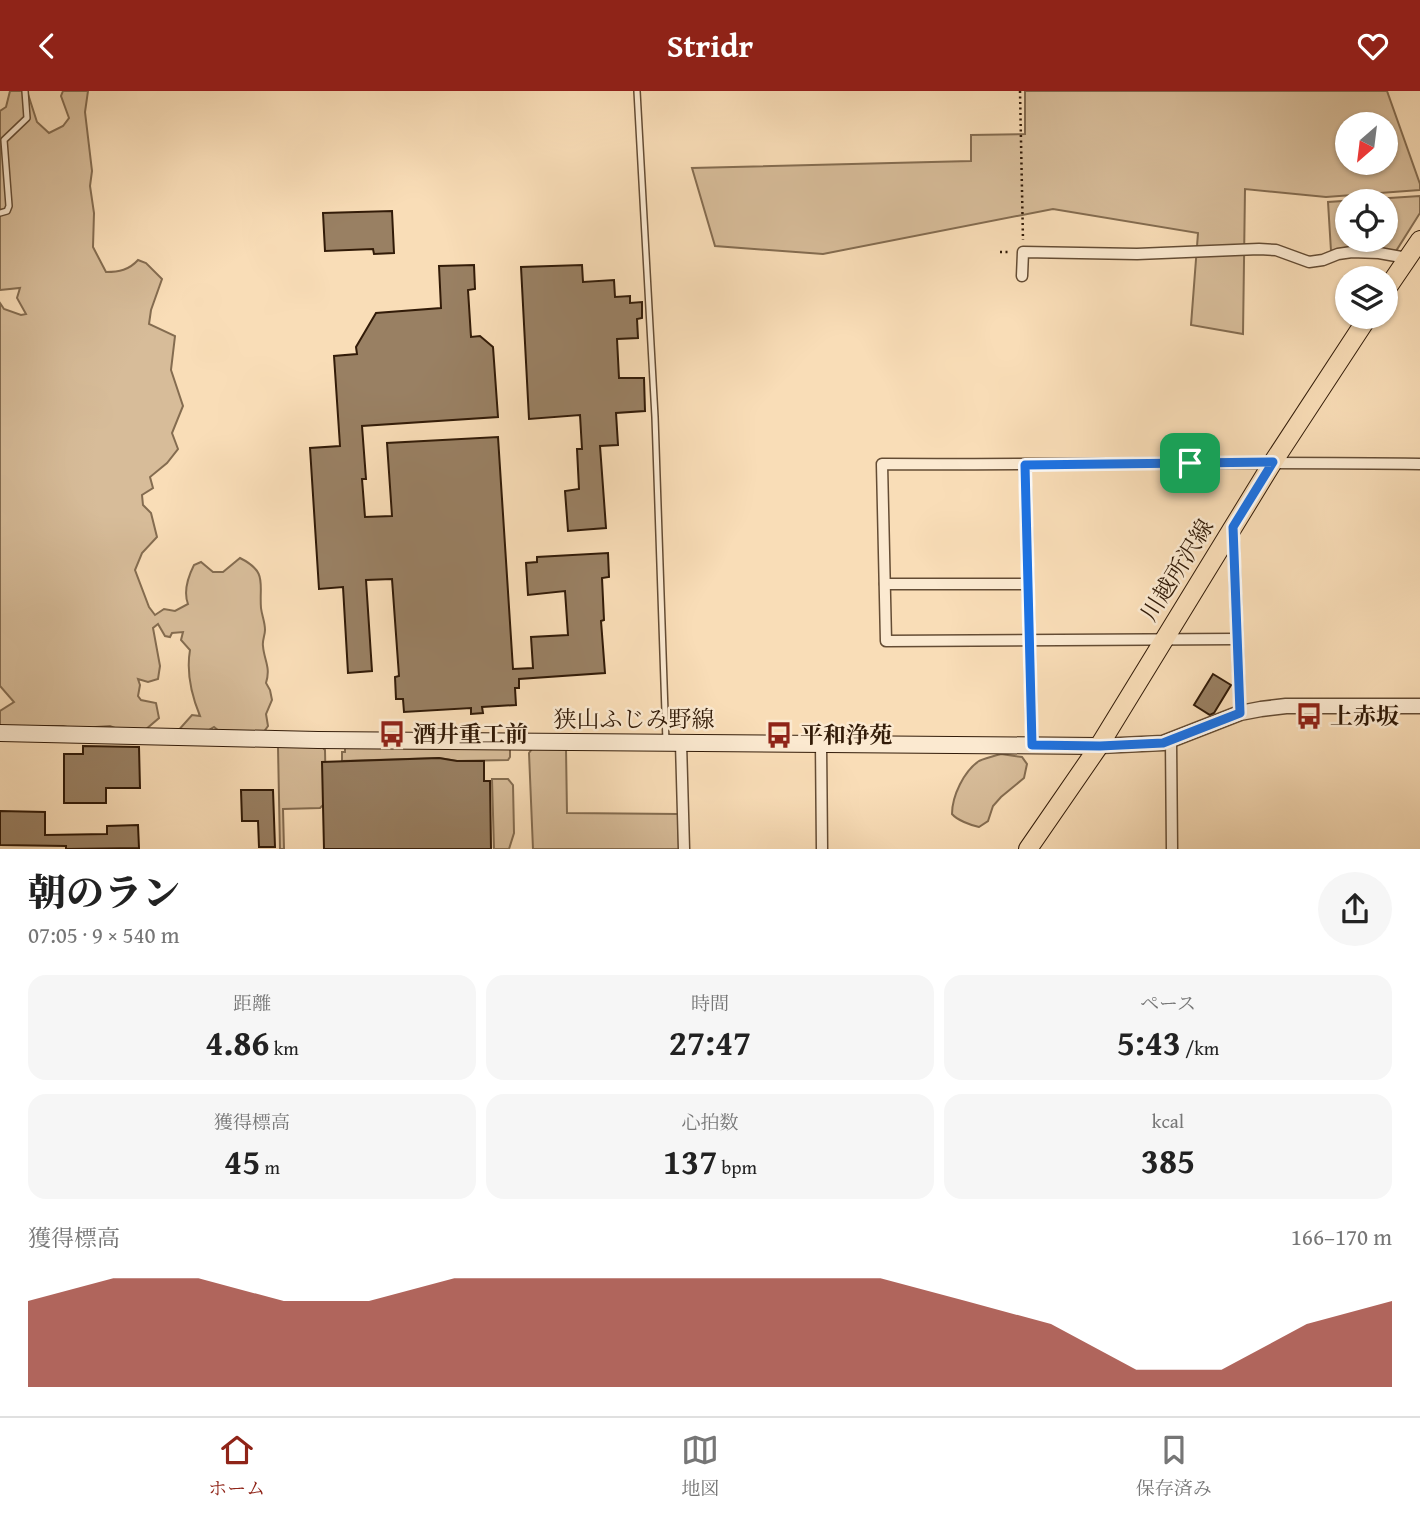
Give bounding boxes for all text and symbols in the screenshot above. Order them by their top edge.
text: Stridr [667,22,753,69]
icon: back [28,27,66,65]
icon: heart [1354,27,1392,65]
north arrow [1335,112,1398,175]
map controls [1335,112,1398,329]
button: locate [1335,189,1398,252]
button: layers [1335,266,1398,329]
pin [1160,433,1220,493]
icon: arrive [1171,444,1209,482]
street label: 川越所沢線 [1132,512,1221,627]
place label: 上赤坂 [1330,699,1399,732]
bus stop icon: 上赤坂 [1294,701,1324,731]
street label: 狭山ふじみ野線 [554,702,715,735]
place label: 酒井重工前 [413,717,528,750]
place label: 平和浄苑 [800,718,892,751]
bus stop icon: 酒井重工前 [377,719,407,749]
bus stop icon: 平和浄苑 [764,720,794,750]
text: 朝のラン [28,864,180,920]
button: share [1318,872,1392,946]
text: 07:05 · 9 × 540 m [28,918,180,951]
text: 距離 [233,989,271,1017]
text: 時間 [691,989,729,1017]
text: ペース [1140,989,1196,1017]
text: 4.86 [205,1017,269,1068]
text: 27:47 [669,1017,751,1068]
text: 5:43 [1117,1017,1181,1068]
text: km [269,1034,299,1062]
text: /km [1181,1034,1219,1062]
text: kcal [1152,1107,1184,1135]
text: 獲得標高 [214,1108,290,1136]
text: 心拍数 [681,1108,739,1136]
text: 385 [1141,1135,1195,1186]
text: 45 [224,1136,260,1187]
text: 137 [663,1136,717,1187]
text: m [260,1153,280,1181]
text: bpm [717,1153,757,1181]
text: 166–170 m [1291,1220,1392,1253]
text: 獲得標高 [28,1221,120,1254]
tab: ホーム [208,1431,265,1502]
tab: 地図 [681,1431,720,1502]
tab: 保存済み [1136,1431,1212,1502]

